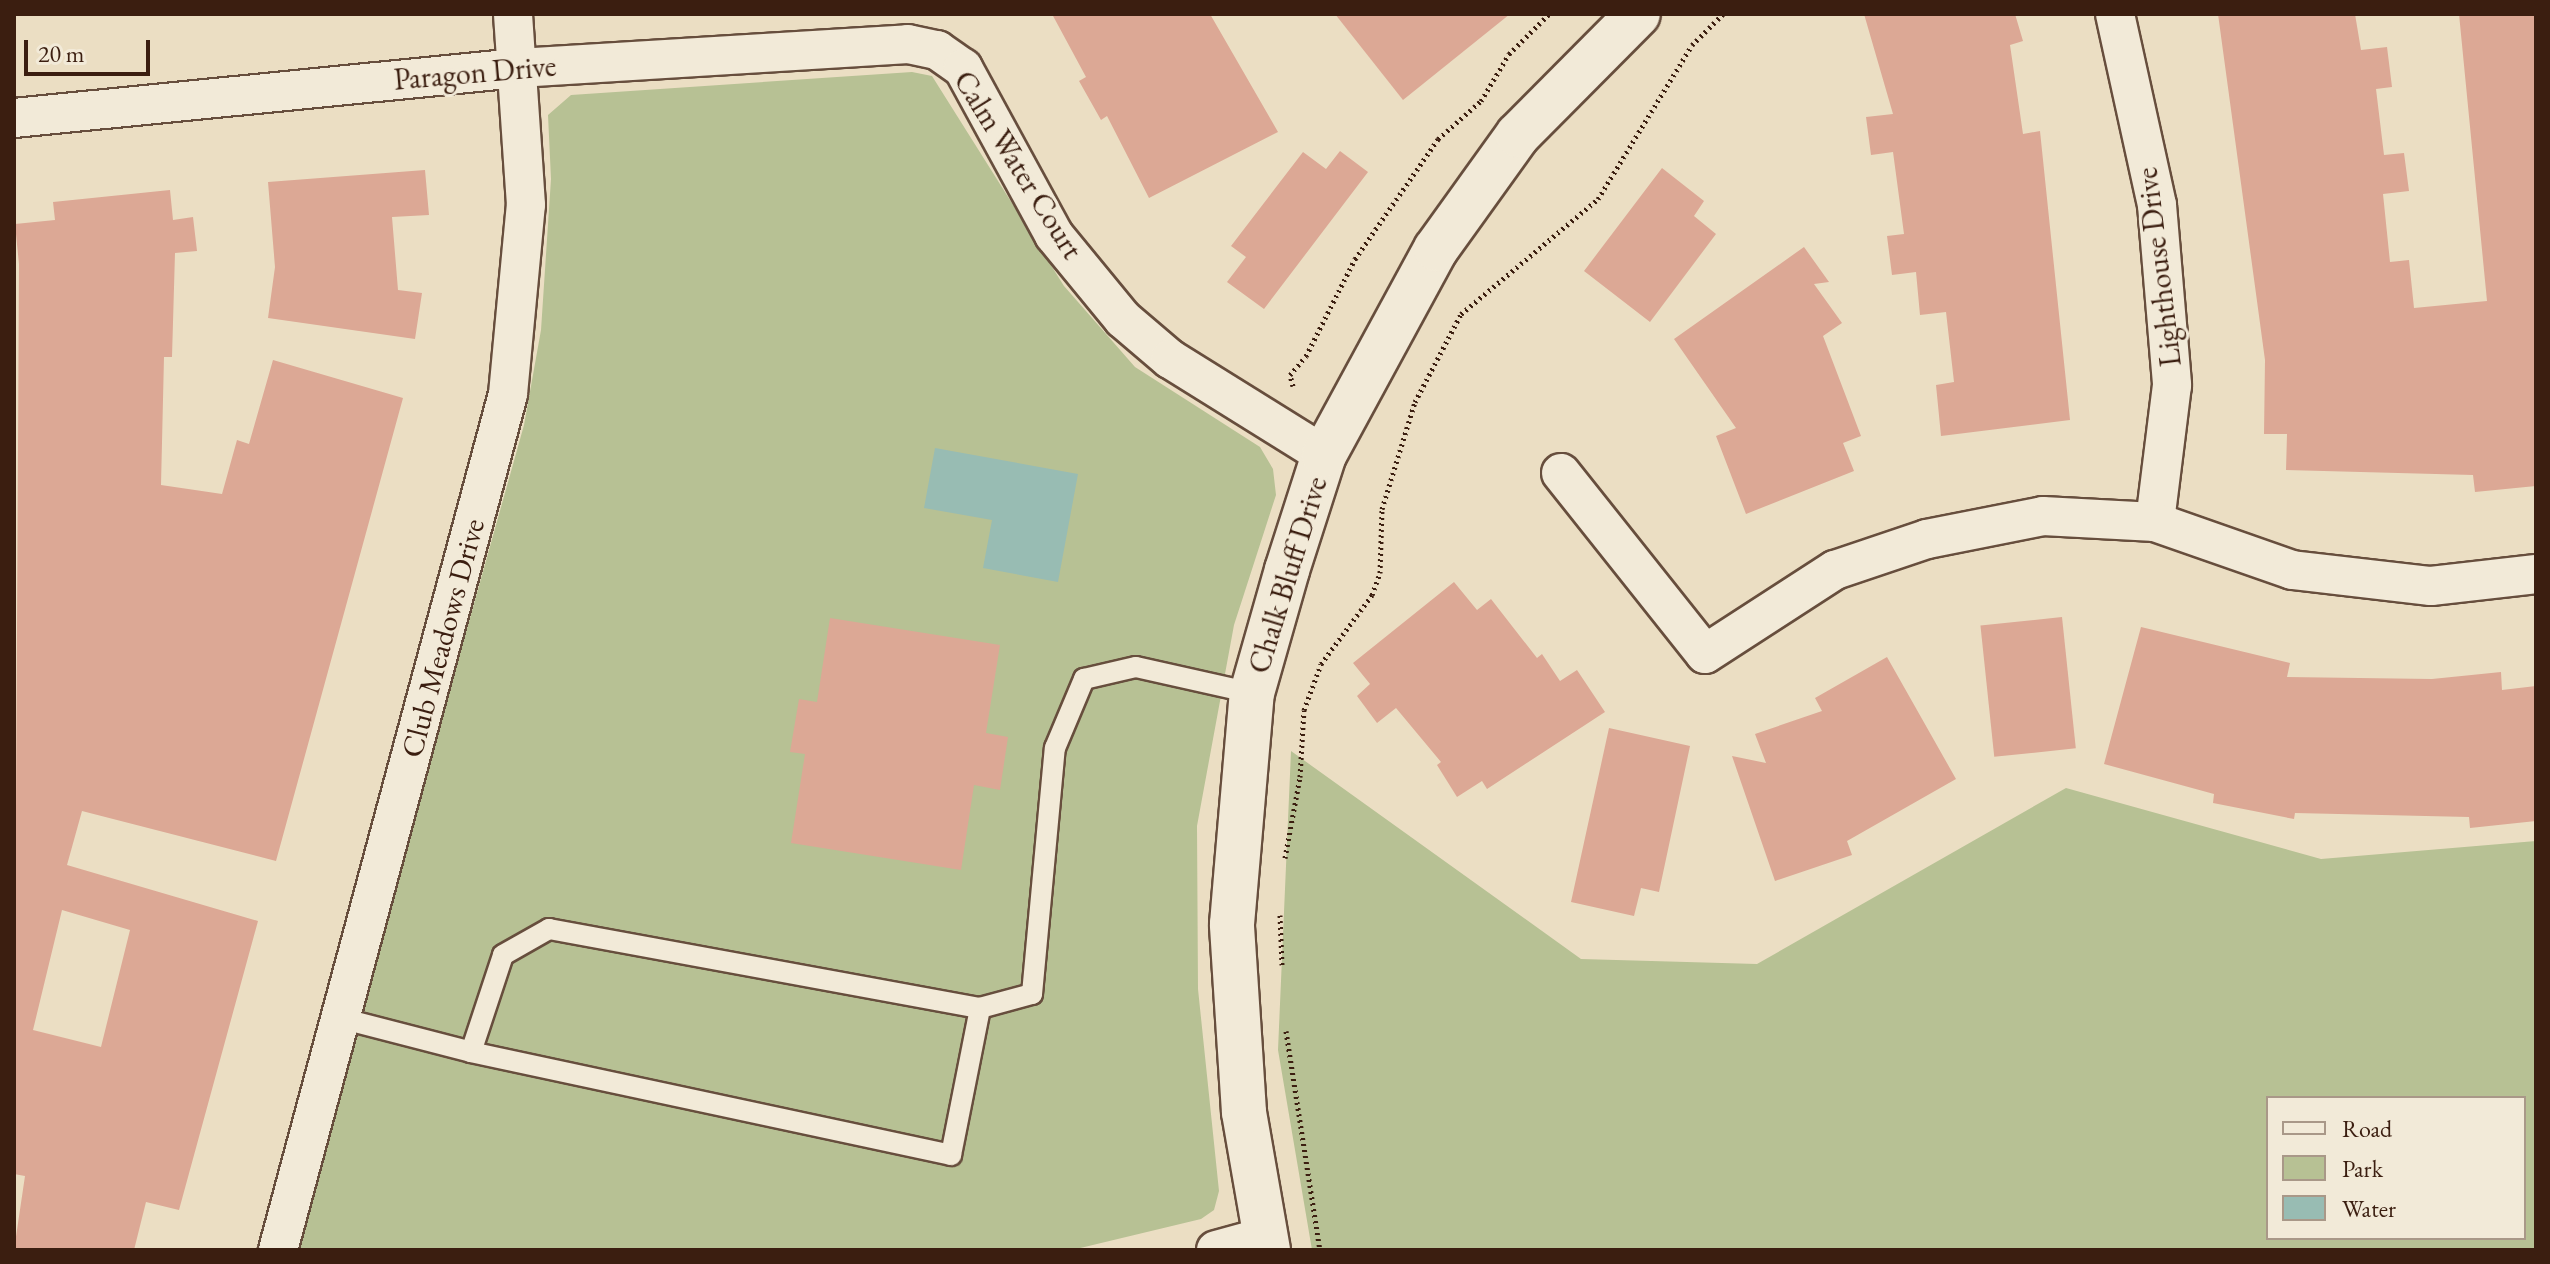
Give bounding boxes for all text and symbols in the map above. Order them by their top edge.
scale bar [28,24,154,74]
text: 20 m [38,38,85,69]
street label: Paragon Drive [392,48,558,98]
street label: Calm Water Court [946,64,1090,266]
street label: Lighthouse Drive [2129,165,2189,369]
street label: Chalk Bluff Drive [1241,472,1335,678]
street label: Club Meadows Drive [394,515,492,761]
legend [2266,1096,2526,1240]
text: Road [2342,1113,2392,1144]
text: Park [2342,1153,2383,1184]
text: Water [2342,1193,2396,1224]

